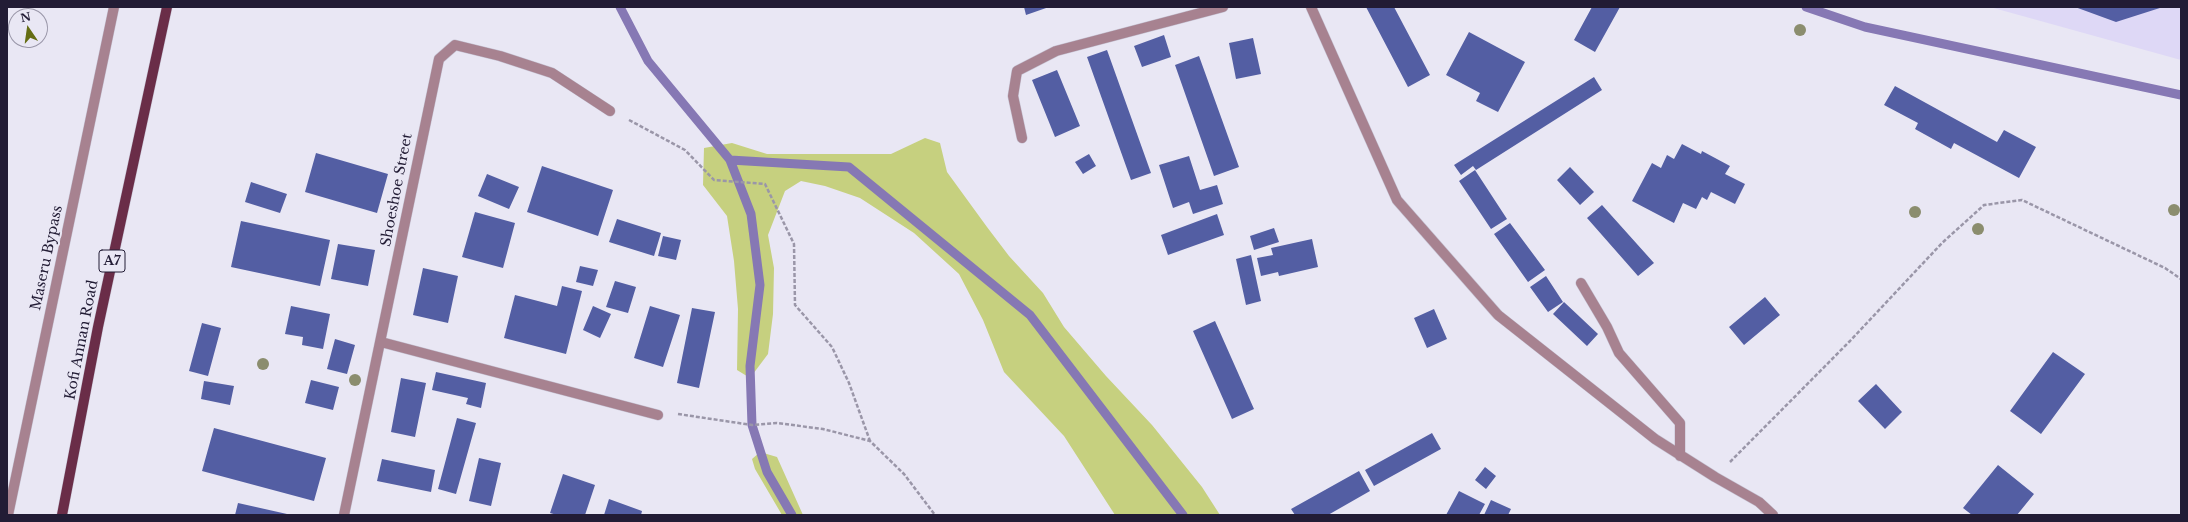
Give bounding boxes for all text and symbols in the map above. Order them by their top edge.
north arrow [8,8,48,48]
text: N [19,9,32,25]
street label: Shoeshoe Street [378,132,416,248]
street label: Maseru Bypass [28,204,66,312]
road number: A7 [99,250,125,272]
street label: Kofi Annan Road [62,279,102,401]

